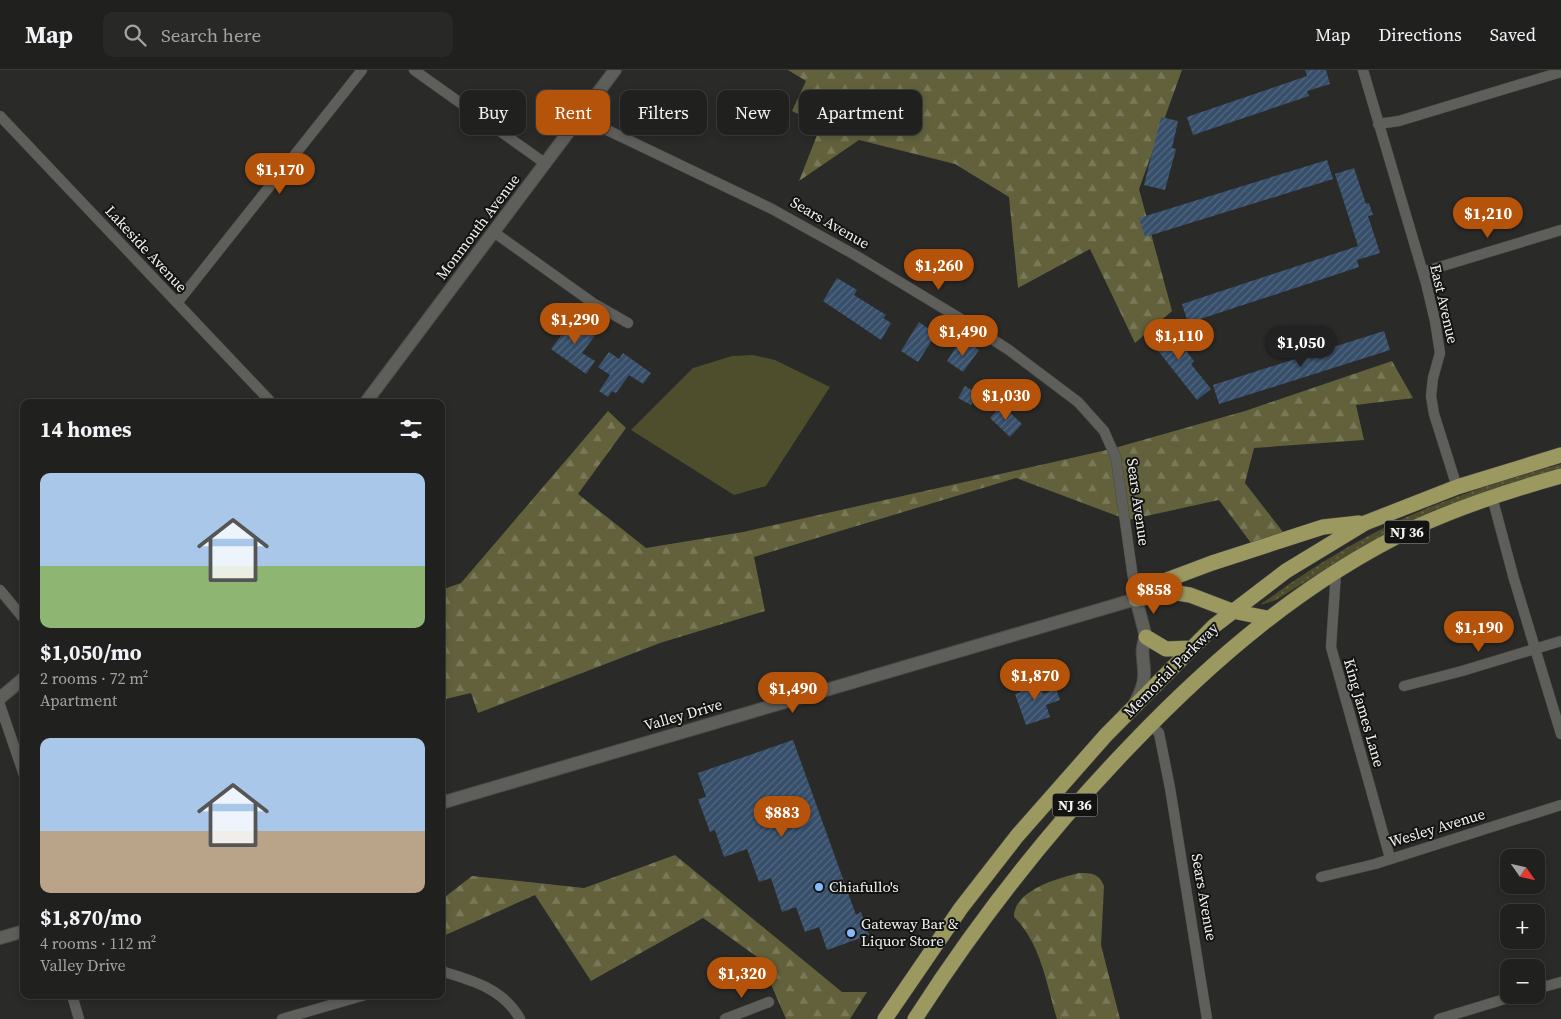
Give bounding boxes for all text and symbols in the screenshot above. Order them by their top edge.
search box [103,12,453,57]
text: Map [25,18,73,51]
icon: search [121,21,149,49]
text: Search here [161,22,261,48]
text: Map [1315,22,1351,47]
text: Directions [1379,22,1462,47]
text: Saved [1490,22,1536,47]
chip: Buy [460,90,526,135]
chip: Rent [536,90,610,135]
chip: Filters [620,90,707,135]
chip: New [717,90,789,135]
chip: Apartment [799,90,922,135]
pin: $1,170 [239,152,321,195]
text: $1,170 [256,158,304,180]
street label: Monmouth Avenue [431,169,525,284]
street label: Sears Avenue [787,191,874,254]
pin: $1,210 [1447,196,1529,239]
street label: Lakeside Avenue [100,201,192,297]
text: $1,210 [1464,202,1512,224]
pin: $1,260 [898,248,980,291]
text: $1,260 [915,254,963,276]
street label: East Avenue [1425,262,1464,346]
pin: $1,290 [534,302,616,345]
text: $1,290 [551,308,599,330]
pin: $1,490 [922,314,1004,357]
pin: $1,110 [1138,318,1220,361]
text: $1,490 [939,320,987,342]
text: $1,110 [1155,324,1203,346]
pin: $1,050 [1260,326,1342,368]
text: $1,050 [1277,331,1325,353]
pin: $1,030 [965,378,1047,421]
text: $1,030 [982,384,1030,406]
text: 14 homes [40,415,132,444]
icon: filters [397,415,425,443]
street label: Sears Avenue [1122,457,1155,547]
icon: home [188,505,278,595]
road number: NJ 36 [1384,521,1430,544]
pin: $858 [1124,572,1184,615]
text: $858 [1137,578,1171,600]
pin: $1,190 [1438,610,1520,653]
text: $1,190 [1455,616,1503,638]
street label: Memorial Parkway [1119,617,1223,722]
text: $1,050/mo [40,638,142,667]
street label: King James Lane [1339,656,1390,770]
pin: $1,870 [994,658,1076,701]
text: $1,870 [1011,664,1059,686]
text: 2 rooms · 72 m² [40,667,148,689]
pin: $1,490 [752,672,834,714]
text: $1,490 [769,677,817,699]
text: Apartment [40,689,117,711]
street label: Valley Drive [641,693,725,736]
icon: home [188,770,278,860]
road number: NJ 36 [1052,794,1098,816]
pin: $883 [752,796,812,838]
text: $883 [765,801,799,823]
street label: Wesley Avenue [1386,803,1488,852]
north arrow [1500,849,1545,894]
map controls [1500,849,1545,1004]
street label: Sears Avenue [1186,852,1223,943]
place label: Chiafullo's [829,876,899,897]
marker: Chiafullo's [813,881,825,893]
text: $1,870/mo [40,903,142,932]
button: + [1500,904,1545,949]
place label: Gateway Bar & Liquor Store [861,913,959,951]
marker: Gateway Bar & Liquor Store [845,927,857,939]
text: 4 rooms · 112 m² [40,932,156,954]
text: Valley Drive [40,954,126,976]
pin: $1,320 [701,956,783,999]
button: − [1500,959,1545,1004]
text: $1,320 [718,962,766,984]

